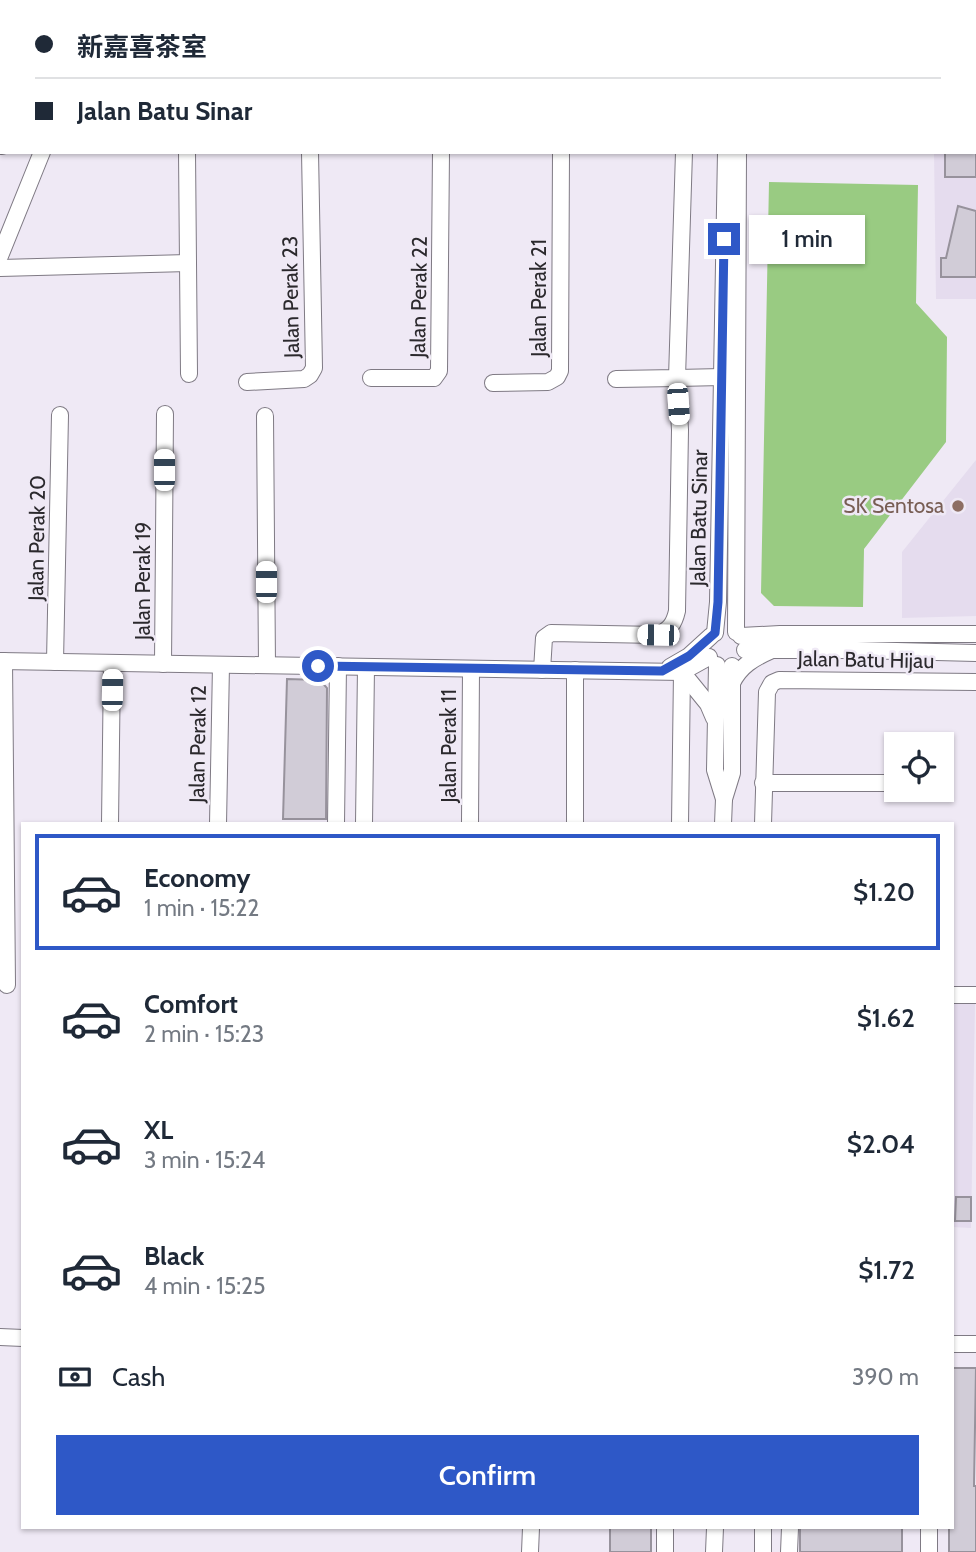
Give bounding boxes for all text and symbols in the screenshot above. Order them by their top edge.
text: 新嘉喜茶室 [77,31,207,63]
text: Jalan Batu Sinar [77,95,252,127]
callout: 1 min [748,215,864,264]
route end [708,223,740,255]
text: 1 min [781,225,833,253]
street label: Jalan Perak 23 [277,236,304,359]
street label: Jalan Perak 22 [405,236,432,359]
street label: Jalan Perak 21 [526,239,551,358]
car [667,382,690,426]
car [154,449,175,491]
street label: Jalan Batu Sinar [685,449,712,588]
street label: Jalan Perak 20 [23,475,50,602]
place label: SK Sentosa [843,493,944,518]
marker: SK Sentosa [950,498,966,514]
street label: Jalan Perak 19 [130,522,155,641]
car [256,561,277,603]
car [637,624,680,646]
street label: Jalan Batu Hijau [797,646,934,674]
route start [302,650,334,682]
car [102,669,123,711]
street label: Jalan Perak 12 [184,685,211,804]
street label: Jalan Perak 11 [436,689,461,804]
map controls [884,732,954,802]
button: locate [884,732,954,802]
icon: car [60,861,123,924]
text: Economy [144,862,250,894]
text: $1.20 [853,876,915,908]
text: 1 min · 15:22 [144,894,259,922]
icon: car [60,987,123,1050]
text: Comfort [144,988,238,1020]
text: $1.62 [857,1002,915,1034]
text: 2 min · 15:23 [144,1020,264,1048]
icon: car [60,1113,123,1176]
text: XL [144,1114,173,1146]
text: $2.04 [847,1128,915,1160]
text: 3 min · 15:24 [144,1146,265,1174]
icon: car [60,1239,123,1302]
text: Black [144,1240,204,1272]
text: $1.72 [858,1254,915,1286]
text: 4 min · 15:25 [144,1272,265,1300]
icon: cash [56,1358,94,1396]
text: Cash [112,1361,165,1393]
text: 390 m [852,1363,919,1391]
button: Confirm [56,1435,919,1515]

